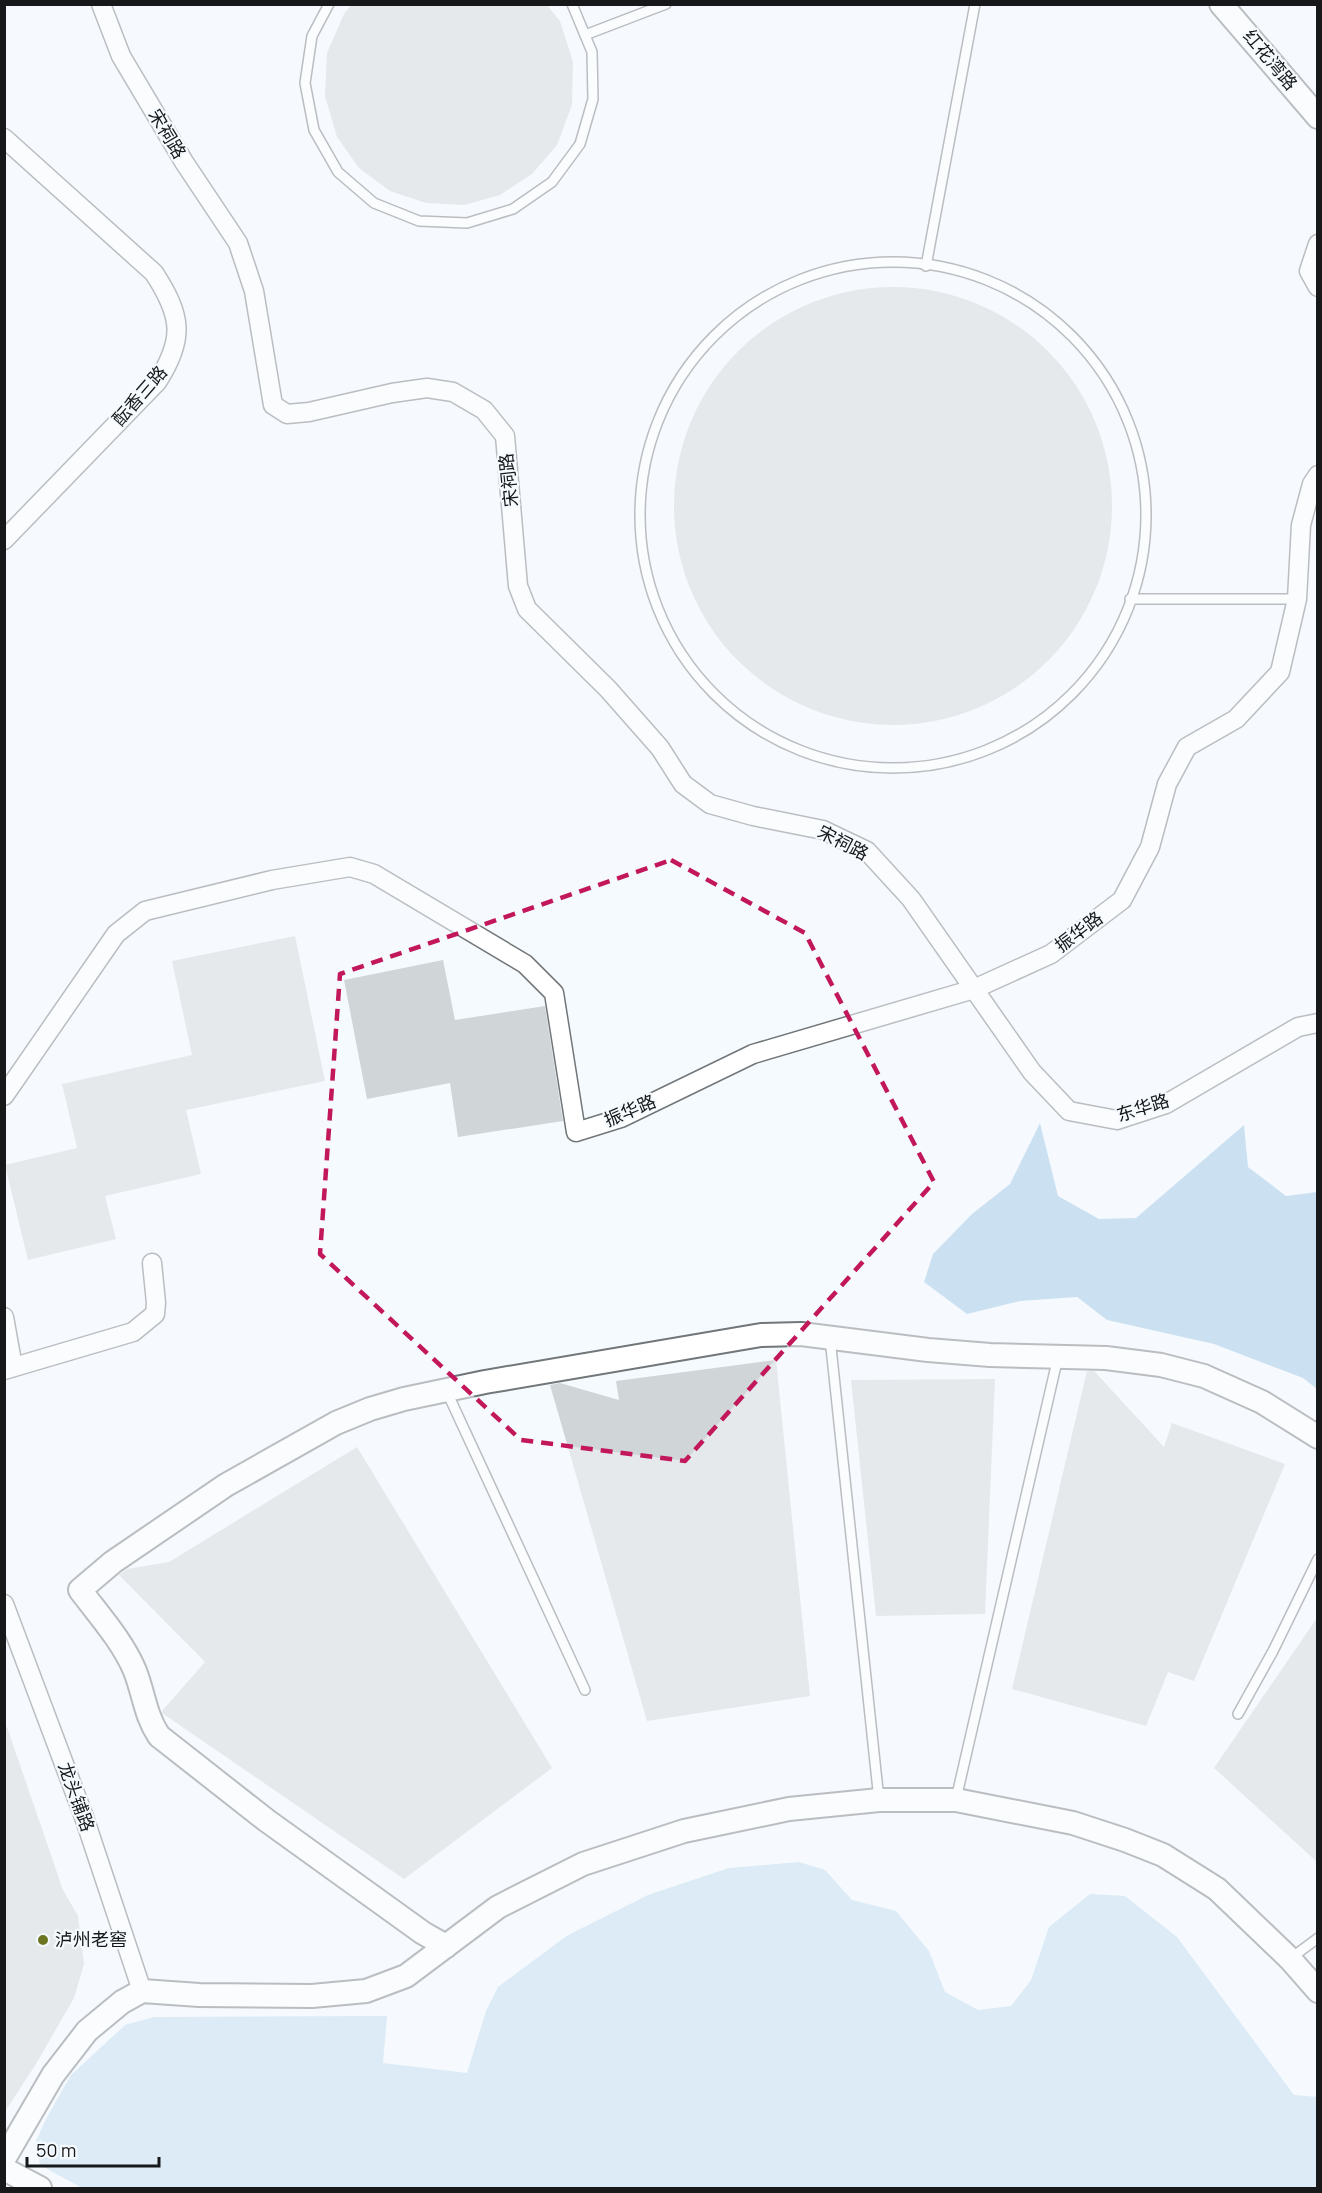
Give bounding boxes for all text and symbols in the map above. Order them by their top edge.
street label: 红花湾路 [1238,24,1303,95]
street label: 宋祠路 [144,104,192,163]
street label: 酝香三路 [107,360,172,430]
street label: 宋祠路 [493,452,523,508]
street label: 宋祠路 [814,819,873,865]
street label: 振华路 [1050,905,1107,957]
street label: 振华路 [600,1088,659,1132]
street label: 东华路 [1113,1088,1172,1126]
street label: 龙头铺路 [53,1759,101,1835]
place label: 泸州老窖 [55,1927,127,1951]
marker: 泸州老窖 [36,1933,50,1947]
scale bar [27,2130,159,2168]
text: 50 m [36,2138,76,2162]

